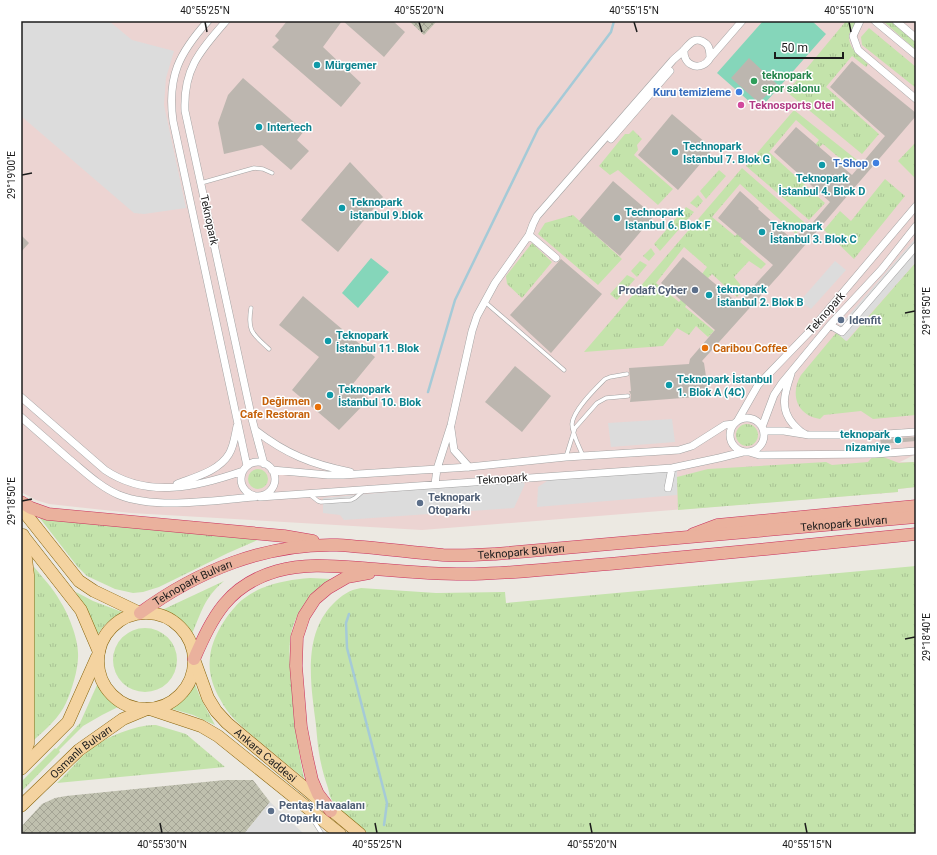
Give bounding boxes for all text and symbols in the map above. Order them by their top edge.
text: 40°55'25"N [180,5,230,16]
text: 40°55'20"N [394,5,444,16]
text: 40°55'15"N [609,5,659,16]
text: 40°55'10"N [824,5,874,16]
scale bar [775,34,843,60]
text: 50 m [781,41,808,55]
place label: Mürgemer [325,59,376,72]
marker: Mürgemer [312,60,322,70]
place label: teknopark spor salonu [762,69,820,95]
marker: teknopark spor salonu [749,76,759,86]
place label: Kuru temizleme [653,86,731,99]
marker: Kuru temizleme [734,87,744,97]
place label: Teknosports Otel [749,99,834,112]
marker: Teknosports Otel [736,100,746,110]
place label: Intertech [267,121,312,134]
marker: Intertech [254,122,264,132]
place label: Technopark Istanbul 7. Blok G [683,140,770,166]
marker: Technopark Istanbul 7. Blok G [670,147,680,157]
text: 29°19'00"E [6,151,17,199]
place label: T-Shop [833,157,868,170]
marker: T-Shop [871,158,881,168]
marker: Teknopark İstanbul 4. Blok D [817,160,827,170]
place label: Teknopark İstanbul 4. Blok D [779,172,865,198]
street label: Teknopark [197,194,221,247]
place label: Teknopark istanbul 9.blok [350,196,423,222]
marker: Teknopark istanbul 9.blok [337,203,347,213]
place label: Technopark Istanbul 6. Blok F [625,206,711,232]
marker: Technopark Istanbul 6. Blok F [612,213,622,223]
place label: Teknopark İstanbul 3. Blok C [770,220,857,246]
marker: Teknopark İstanbul 3. Blok C [757,227,767,237]
place label: teknopark İstanbul 2. Blok B [717,283,804,309]
place label: Prodaft Cyber [618,284,687,297]
marker: Prodaft Cyber [690,285,700,295]
text: 29°18'50"E [921,287,932,335]
street label: Teknopark [804,289,848,337]
marker: teknopark İstanbul 2. Blok B [704,290,714,300]
place label: Idenfit [849,314,881,327]
marker: Idenfit [836,315,846,325]
place label: Teknopark İstanbul 11. Blok [336,329,419,355]
marker: Teknopark İstanbul 11. Blok [323,336,333,346]
place label: Caribou Coffee [713,342,787,355]
marker: Caribou Coffee [700,343,710,353]
place label: Teknopark İstanbul 1. Blok A (4C) [677,372,772,399]
marker: Teknopark İstanbul 1. Blok A (4C) [664,380,674,390]
place label: Teknopark İstanbul 10. Blok [338,383,421,409]
marker: Teknopark İstanbul 10. Blok [325,390,335,400]
place label: Değirmen Cafe Restoran [240,395,310,421]
marker: Değirmen Cafe Restoran [313,402,323,412]
place label: teknopark nizamiye [840,428,890,454]
marker: teknopark nizamiye [893,435,903,445]
street label: Teknopark [476,471,528,487]
text: 29°18'50"E [6,477,17,525]
place label: Teknopark Otoparkı [428,491,481,517]
marker: Teknopark Otoparkı [415,498,425,508]
street label: Teknopark Bulvarı [800,513,888,534]
street label: Teknopark Bulvarı [477,541,565,561]
street label: Teknopark Bulvarı [151,557,234,608]
text: 29°18'40"E [921,613,932,661]
street label: Osmanlı Bulvarı [47,722,114,781]
street label: Ankara Caddesi [232,726,299,785]
place label: Pentaş Havaalanı Otoparkı [279,799,365,825]
marker: Pentaş Havaalanı Otoparkı [266,806,276,816]
text: 40°55'30"N [137,839,187,850]
text: 40°55'25"N [352,839,402,850]
text: 40°55'20"N [567,839,617,850]
text: 40°55'15"N [782,839,832,850]

